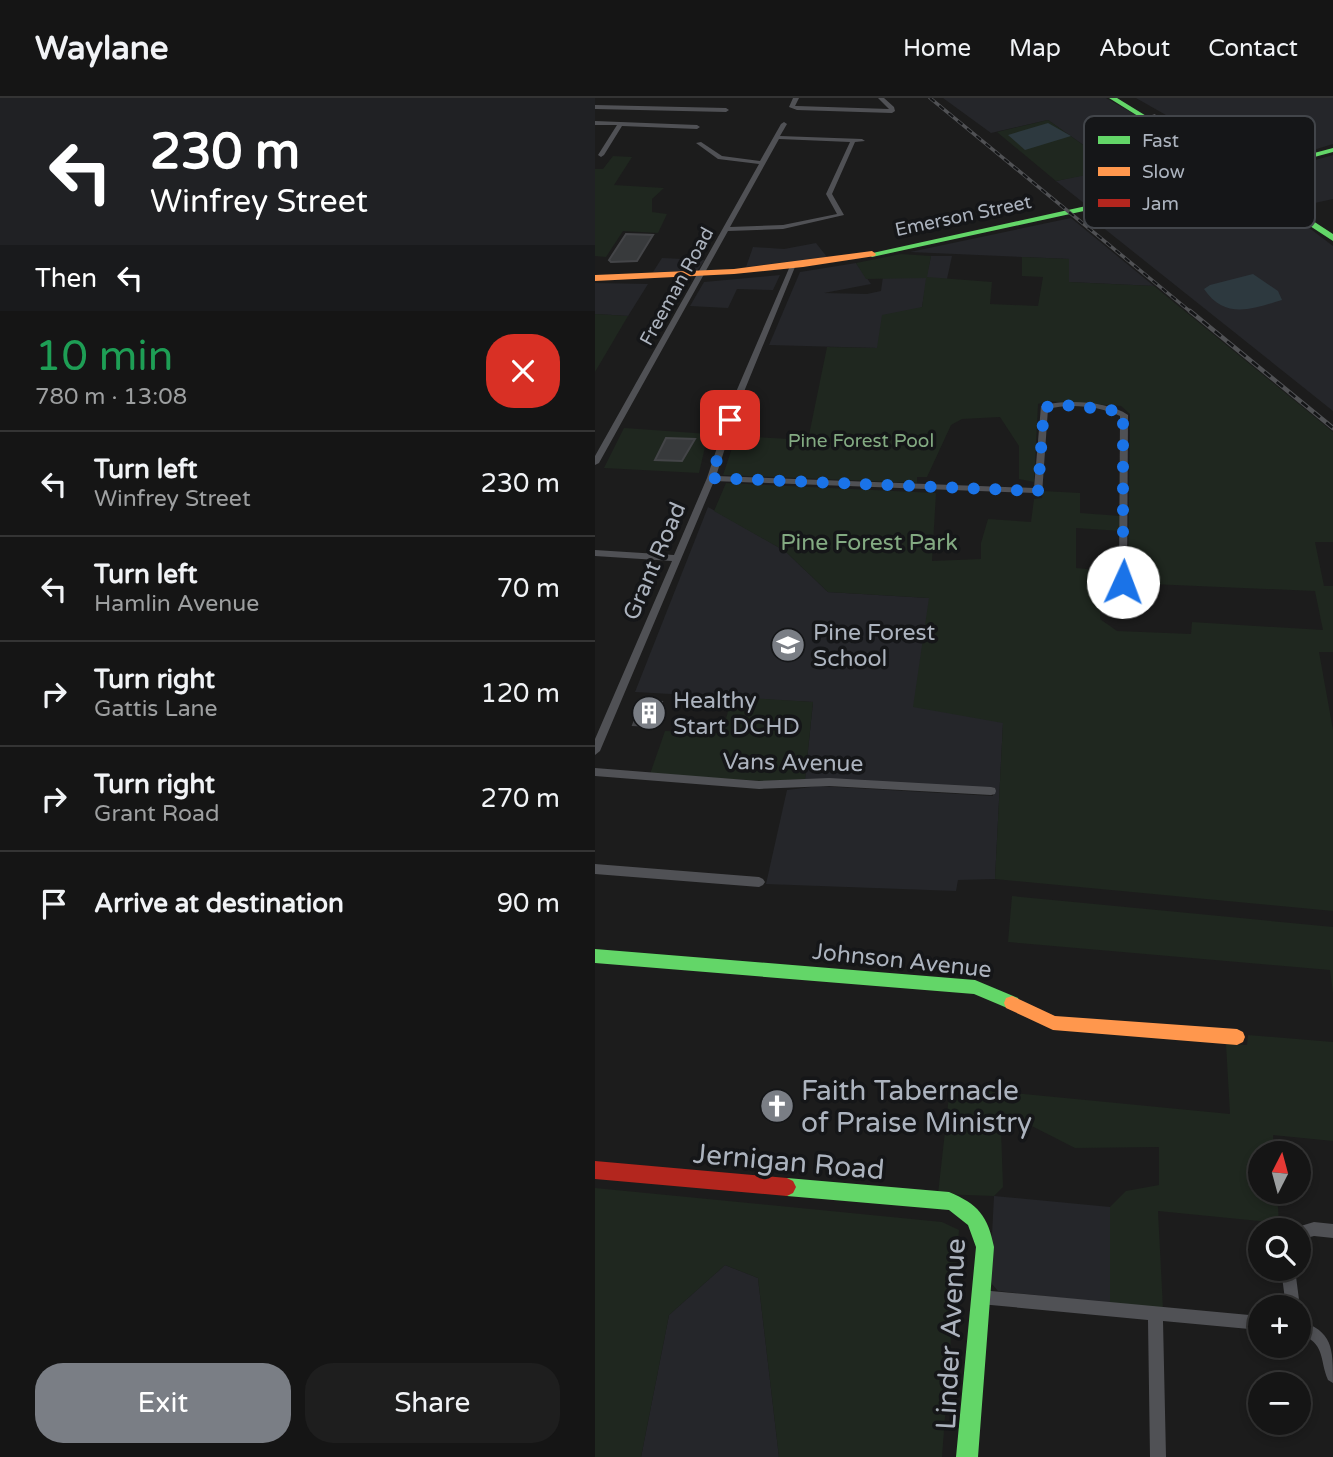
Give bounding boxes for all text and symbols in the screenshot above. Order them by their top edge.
text: Waylane [35,29,169,68]
text: Home [903,34,971,63]
text: Map [1009,34,1061,63]
text: About [1099,34,1170,63]
text: Contact [1208,34,1298,63]
legend [1084,116,1315,228]
text: 230 m [150,123,300,182]
icon: left [35,126,126,217]
text: Fast [1142,130,1179,152]
text: Slow [1142,161,1185,183]
text: Winfrey Street [150,183,368,221]
street label: Emerson Street [893,191,1033,241]
text: Jam [1142,193,1179,215]
street label: Freeman Road [635,223,718,350]
icon: left [111,259,149,297]
text: Then [35,263,97,294]
text: 10 min [35,331,173,382]
button: close [486,334,560,408]
text: 780 m · 13:08 [35,383,187,411]
pin [700,390,760,450]
icon: arrive [711,401,749,439]
park label: Pine Forest Pool [788,430,934,452]
text: Turn left [94,454,197,485]
icon: left [35,465,73,503]
text: 230 m [480,468,560,499]
text: Winfrey Street [94,485,251,513]
street label: Grant Road [618,498,692,625]
park label: Pine Forest Park [780,529,958,557]
position arrow [1086,545,1160,619]
text: Turn left [94,559,197,590]
icon: left [35,570,73,608]
text: 70 m [497,573,560,604]
text: Hamlin Avenue [94,590,259,618]
place label: Pine Forest School [813,619,935,673]
school or university icon: Pine Forest School [769,626,807,664]
text: Turn right [94,664,215,695]
icon: right [35,675,73,713]
text: 120 m [480,678,560,709]
place label: Healthy Start DCHD [673,687,800,741]
building icon: Healthy Start DCHD [630,694,668,732]
text: Gattis Lane [94,695,218,723]
street label: Vans Avenue [722,748,864,778]
text: Turn right [94,769,215,800]
icon: right [35,780,73,818]
text: 270 m [480,783,560,814]
text: Grant Road [94,800,219,828]
icon: arrive [35,885,73,923]
text: Arrive at destination [94,888,344,919]
text: 90 m [497,888,560,919]
street label: Johnson Avenue [811,938,993,984]
place label: Faith Tabernacle of Praise Ministry [801,1074,1032,1140]
church icon: Faith Tabernacle of Praise Ministry [758,1087,796,1125]
street label: Jernigan Road [692,1137,886,1187]
north arrow [1248,1141,1311,1204]
map controls [1248,1141,1311,1435]
button: search [1248,1218,1311,1281]
street label: Linder Avenue [929,1237,973,1431]
button: + [1248,1295,1311,1358]
button: Exit [35,1363,291,1443]
button: Share [305,1363,560,1443]
button: − [1248,1372,1311,1435]

